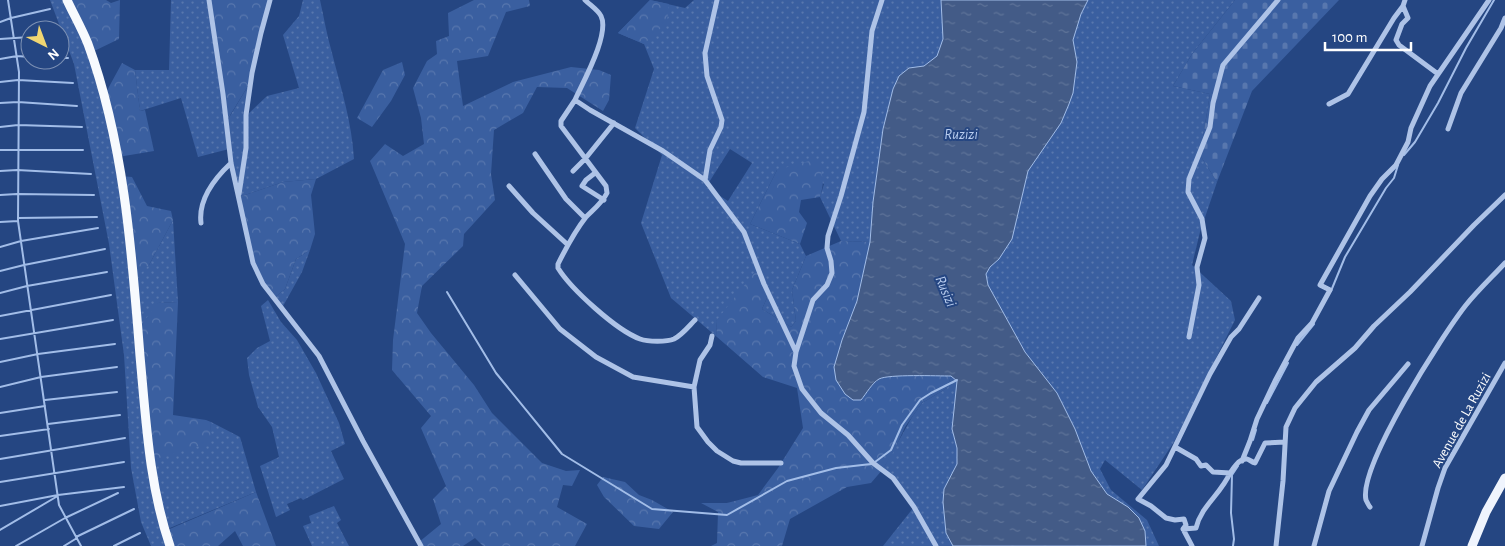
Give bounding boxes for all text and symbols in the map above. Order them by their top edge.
north arrow [20,20,70,70]
scale bar [1325,20,1411,52]
text: 100 m [1332,30,1367,45]
text: N [45,45,61,62]
water label: Ruzizi [944,127,978,142]
water label: Rusizi [932,273,959,309]
street label: Avenue de La Ruzizi [1430,370,1494,471]

